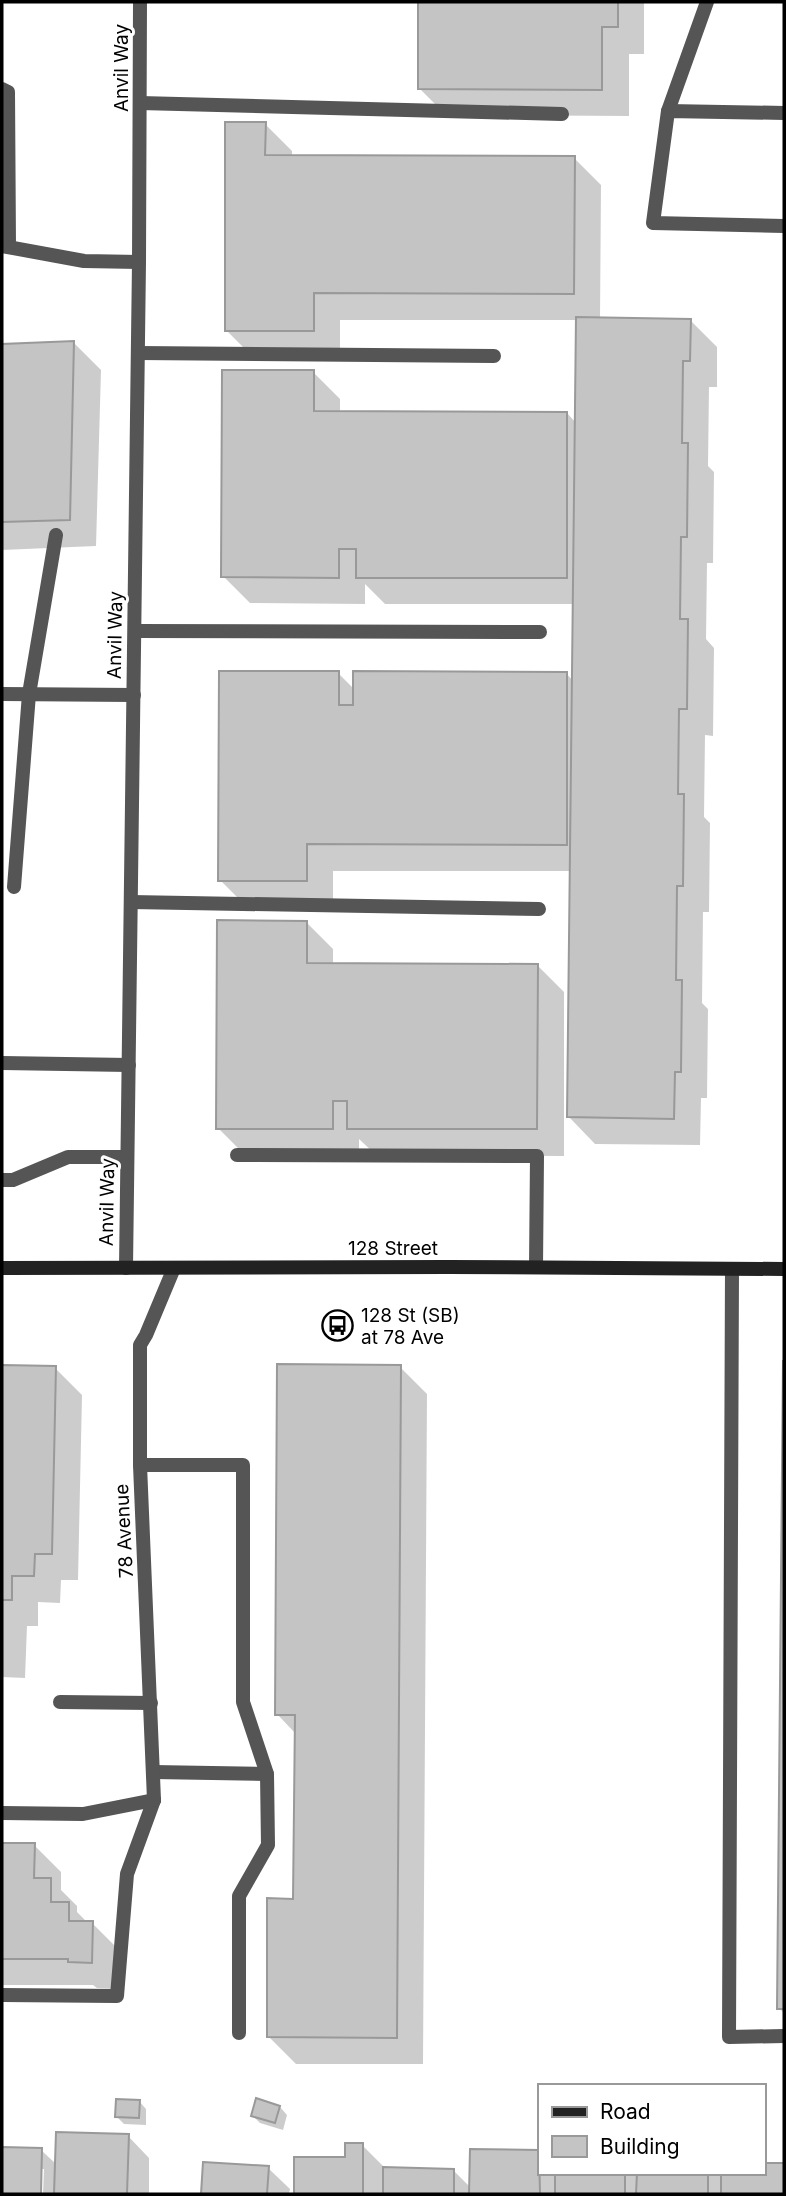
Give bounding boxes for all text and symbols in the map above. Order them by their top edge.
street label: Anvil Way [110,24,133,112]
street label: Anvil Way [103,590,127,679]
street label: Anvil Way [95,1157,119,1246]
street label: 128 Street [348,1237,438,1260]
place label: 128 St (SB) at 78 Ave [361,1304,460,1349]
bus stop icon: 128 St (SB) at 78 Ave [321,1309,355,1343]
street label: 78 Avenue [110,1483,138,1579]
legend [538,2084,765,2175]
text: Road [600,2099,651,2124]
text: Building [600,2134,680,2159]

